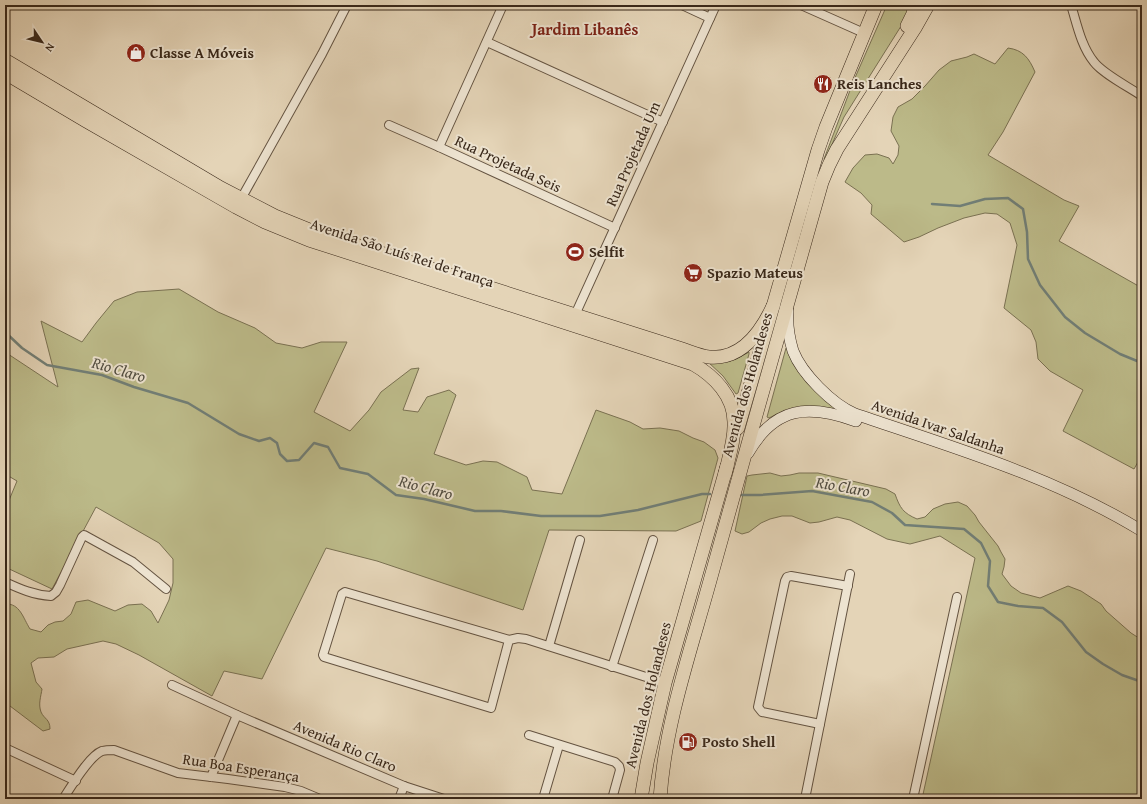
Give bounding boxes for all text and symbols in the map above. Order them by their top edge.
district label: Jardim Libanês [529,17,638,41]
north arrow [22,22,62,62]
text: N [41,40,59,56]
shop icon: Classe A Móveis [125,42,147,64]
place label: Classe A Móveis [150,42,254,63]
restaurant icon: Reis Lanches [812,73,834,95]
place label: Reis Lanches [837,73,922,94]
street label: Rua Projetada Um [600,97,665,210]
street label: Rua Projetada Seis [452,130,565,197]
street label: Avenida São Luís Rei de França [308,213,497,292]
sports icon: Selfit [564,241,586,263]
place label: Selfit [589,241,625,262]
supermarket icon: Spazio Mateus [682,262,704,284]
place label: Spazio Mateus [707,262,803,283]
street label: Avenida dos Holandeses [716,310,777,460]
water label: Rio Claro [88,350,149,388]
street label: Avenida Ivar Saldanha [869,394,1008,459]
water label: Rio Claro [396,468,456,506]
water label: Rio Claro [813,469,872,503]
street label: Avenida dos Holandeses [619,620,676,770]
street label: Avenida Rio Claro [290,714,400,777]
fuel station icon: Posto Shell [677,731,699,753]
place label: Posto Shell [702,731,776,752]
street label: Rua Boa Esperança [181,748,301,787]

